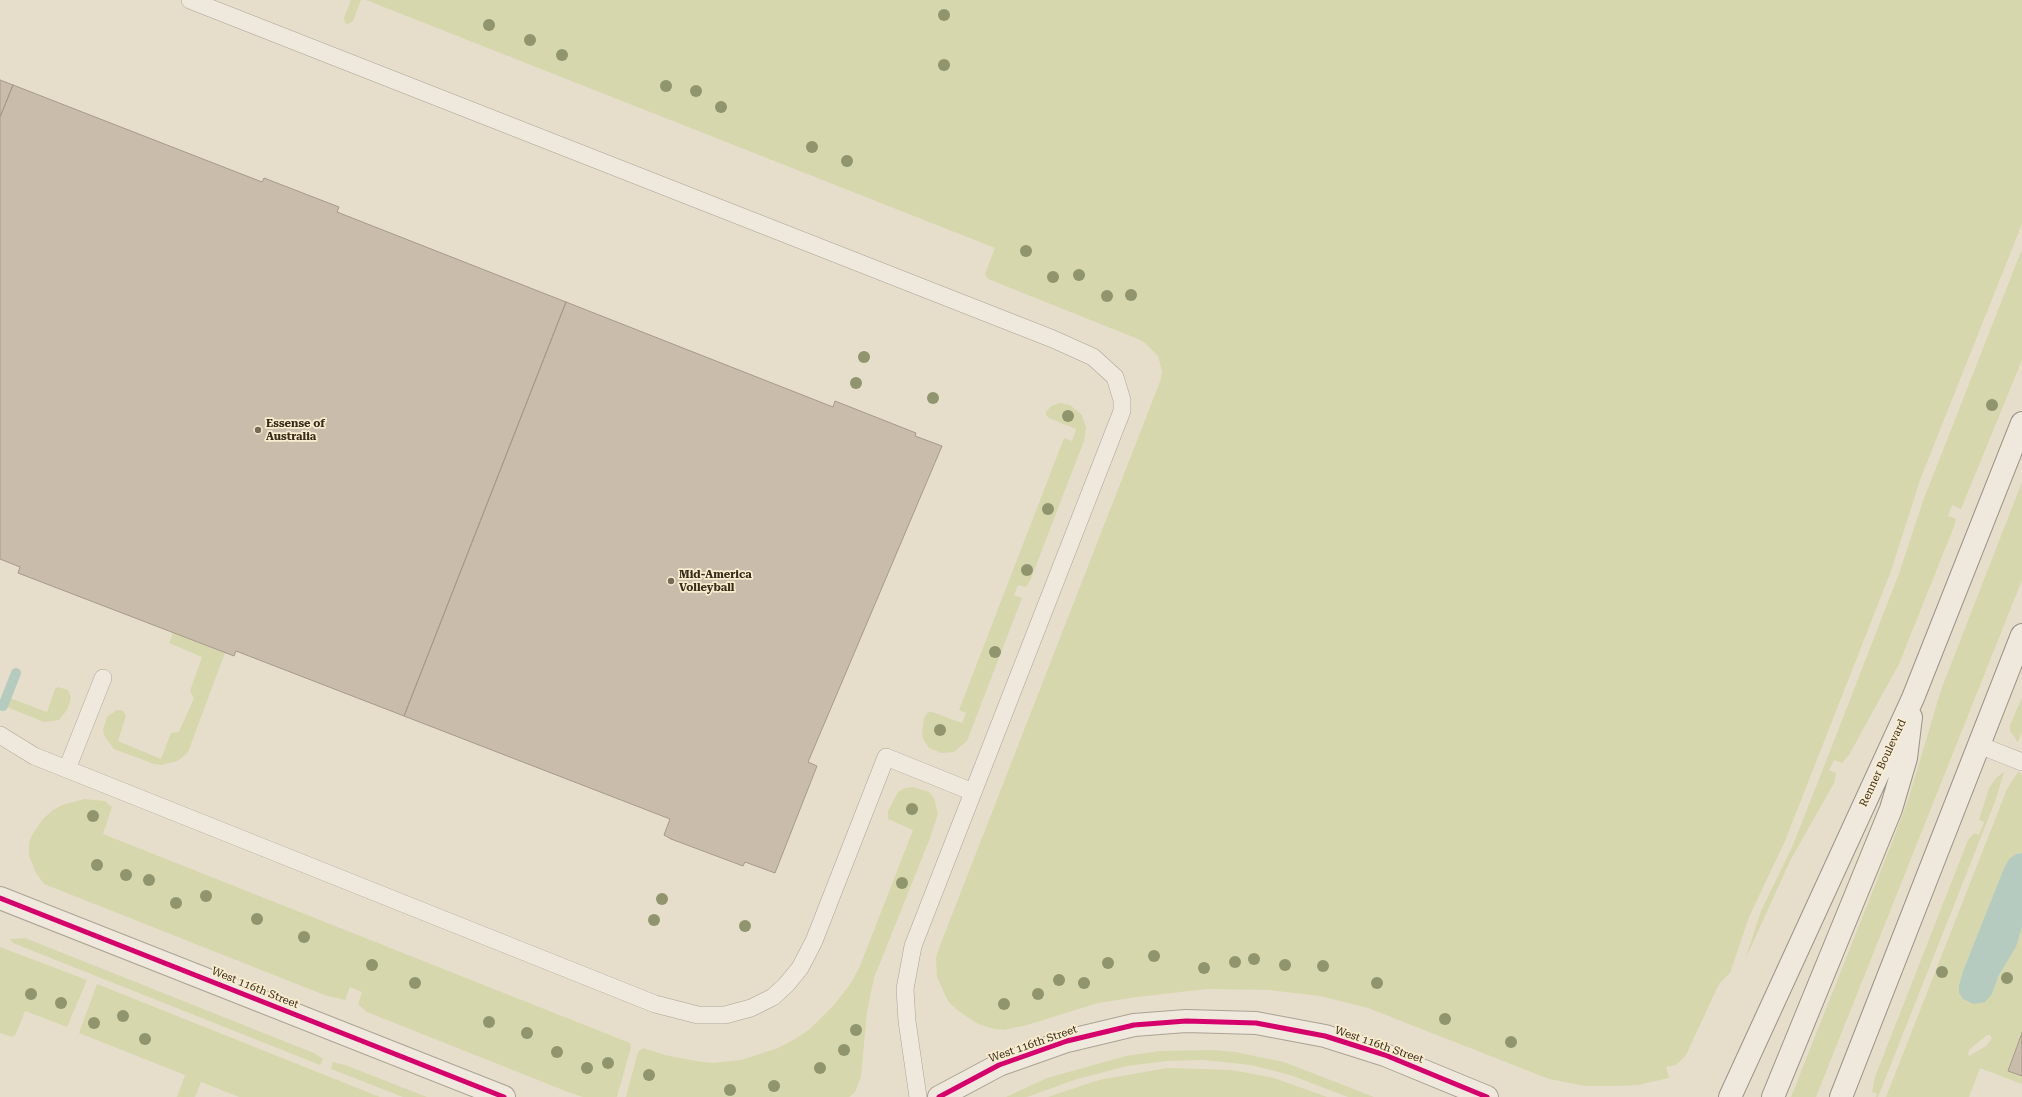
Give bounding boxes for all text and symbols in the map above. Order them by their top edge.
place label: Essense of Australia [266,417,325,443]
marker: Essense of Australia [253,425,263,435]
place label: Mid-America Volleyball [679,568,752,594]
marker: Mid-America Volleyball [666,576,676,586]
street label: Renner Boulevard [1857,717,1909,809]
street label: West 116th Street [209,964,301,1012]
street label: West 116th Street [987,1023,1079,1065]
street label: West 116th Street [1333,1024,1425,1066]

